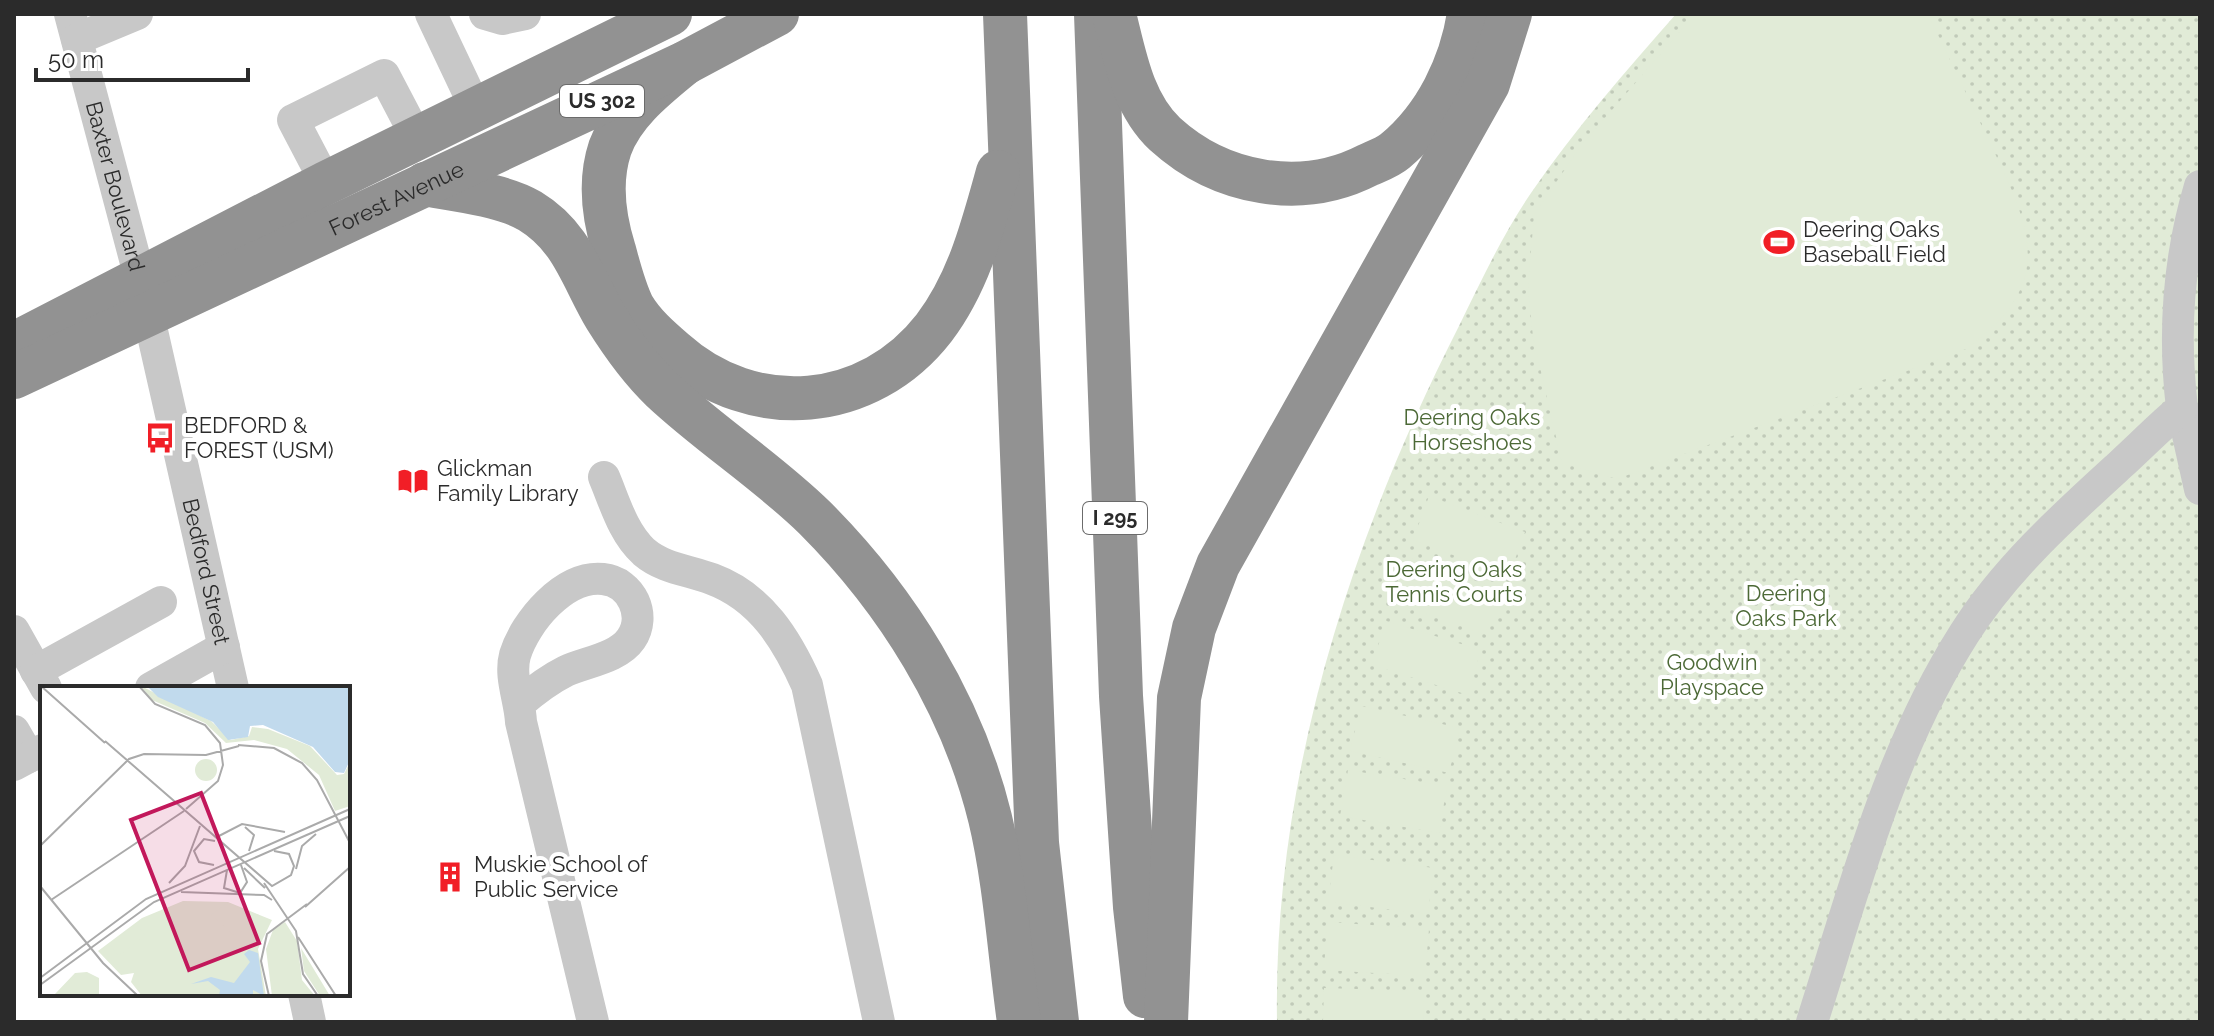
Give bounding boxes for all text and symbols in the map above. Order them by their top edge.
scale bar [36,32,248,82]
text: 50 m [48,45,104,74]
road number: US 302 [560,85,644,117]
street label: Baxter Boulevard [81,98,151,274]
street label: Forest Avenue [325,155,468,241]
place label: Deering Oaks Baseball Field [1803,216,1946,267]
sports icon: Deering Oaks Baseball Field [1762,225,1796,259]
park label: Deering Oaks Horseshoes [1404,404,1540,455]
place label: BEDFORD & FOREST (USM) [184,412,334,463]
bus stop icon: BEDFORD & FOREST (USM) [143,421,177,455]
place label: Glickman Family Library [437,455,579,506]
library icon: Glickman Family Library [396,464,430,498]
street label: Bedford Street [177,496,236,648]
road number: I 295 [1083,502,1147,534]
park label: Deering Oaks Tennis Courts [1385,556,1523,607]
park label: Deering Oaks Park [1735,580,1837,631]
park label: Goodwin Playspace [1660,649,1764,700]
inset map [40,686,350,996]
place label: Muskie School of Public Service [474,851,648,902]
building icon: Muskie School of Public Service [433,860,467,894]

